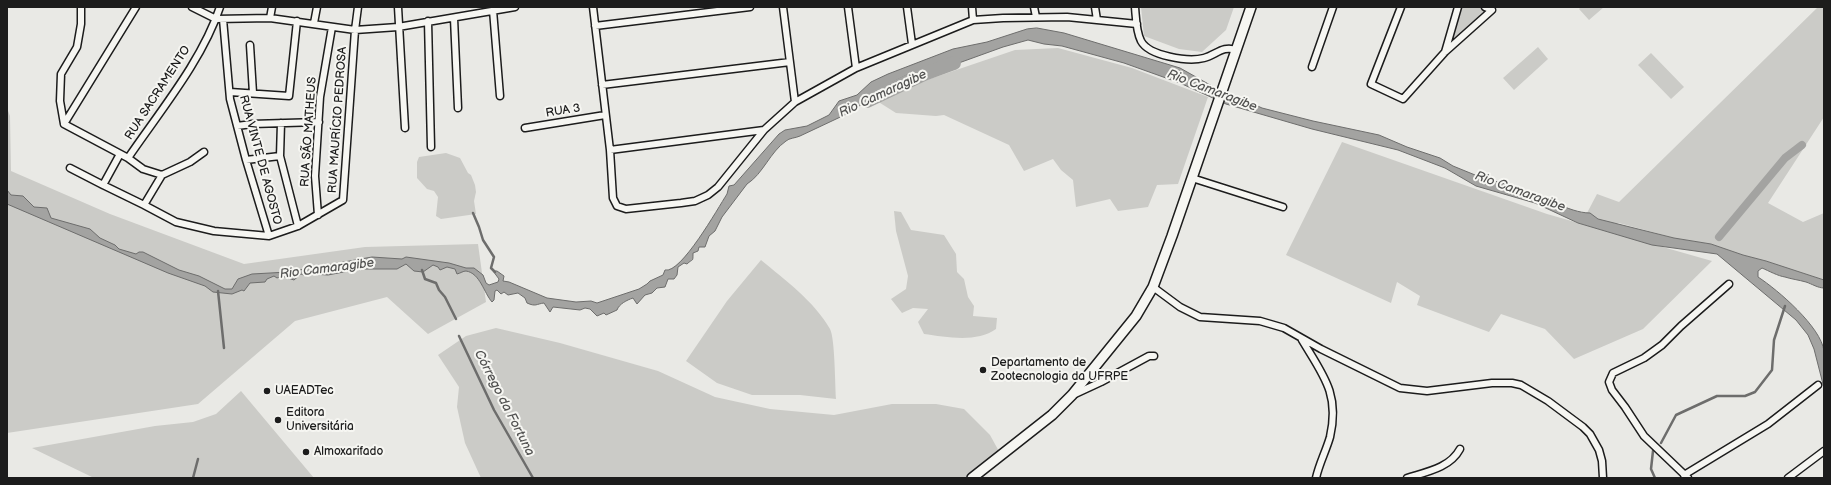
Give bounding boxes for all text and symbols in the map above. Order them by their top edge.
street label: RUA SACRAMENTO [122,43,194,143]
street label: RUA MAURÍCIO PEDROSA [326,46,350,194]
water label: Rio Camaragibe [837,67,929,121]
water label: Rio Camaragibe [1165,67,1259,115]
street label: RUA SÃO MATHEUS [298,76,320,188]
street label: RUA VINTE DE AGOSTO [236,94,284,226]
street label: RUA 3 [545,101,581,121]
water label: Rio Camaragibe [1473,168,1567,216]
water label: Rio Camaragibe [279,255,375,283]
water label: Córrego da Fortuna [471,347,537,459]
place label: Departamento de Zootecnologia da UFRPE [991,356,1128,384]
marker: Departamento de Zootecnologia da UFRPE [978,365,988,375]
place label: UAEADTec [275,384,334,398]
marker: UAEADTec [262,386,272,396]
place label: Editora Universitária [286,406,354,434]
marker: Editora Universitária [273,415,283,425]
place label: Almoxarifado [314,445,383,459]
marker: Almoxarifado [301,447,311,457]

